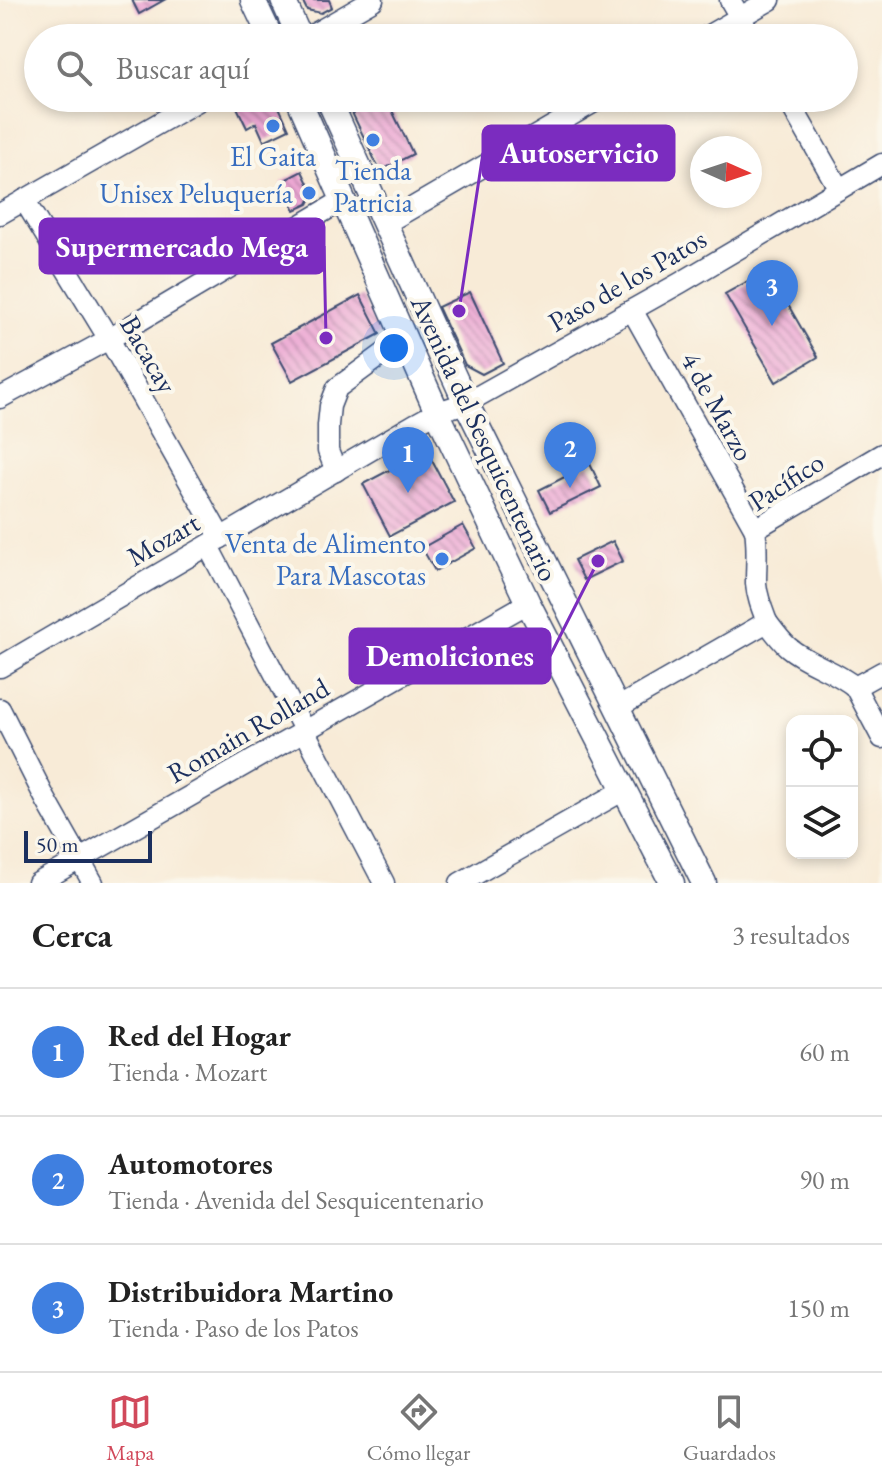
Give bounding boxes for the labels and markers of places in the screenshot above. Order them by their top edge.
marker: El Gaita [264,117,282,135]
callout: Autoservicio [483,126,674,180]
marker: Tienda Patricia [364,131,382,149]
place label: El Gaita [230,138,317,174]
place label: Tienda Patricia [333,152,414,220]
place label: Unisex Peluquería [99,175,294,211]
marker: Unisex Peluquería [300,184,318,202]
callout: Supermercado Mega [40,219,324,273]
pin: 3 [746,260,798,326]
pin: 2 [544,422,596,488]
pin: 1 [382,427,434,493]
place label: Venta de Alimento Para Mascotas [225,525,426,593]
marker: Venta de Alimento Para Mascotas [433,550,451,568]
callout: Demoliciones [350,629,550,683]

